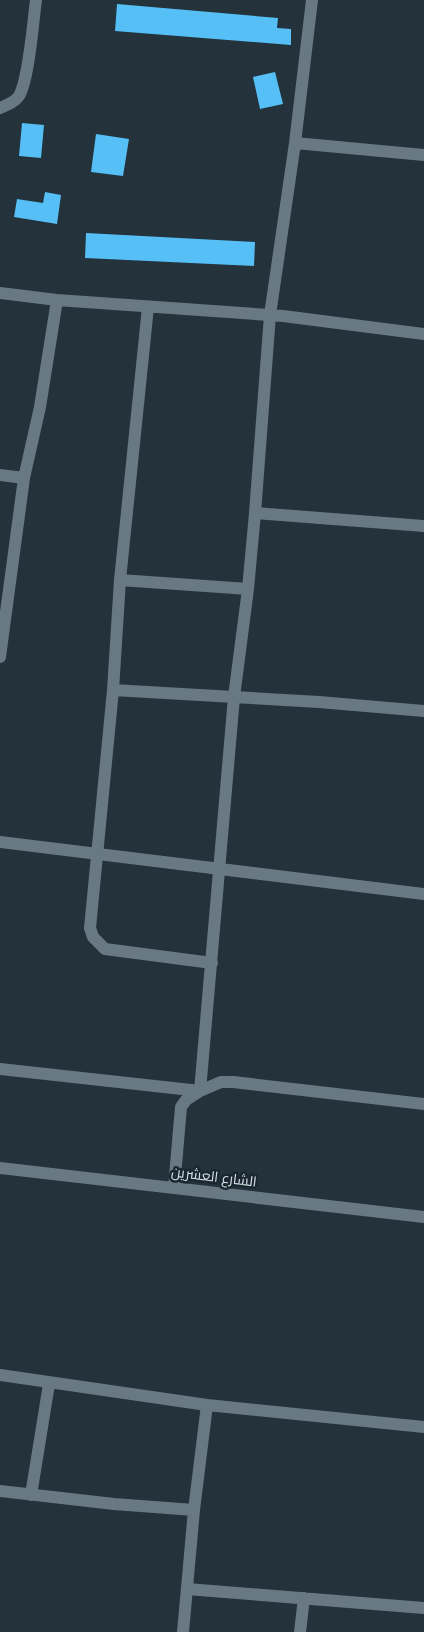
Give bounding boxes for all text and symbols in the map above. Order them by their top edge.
street label: الشارع العشرين [170,1162,258,1192]

